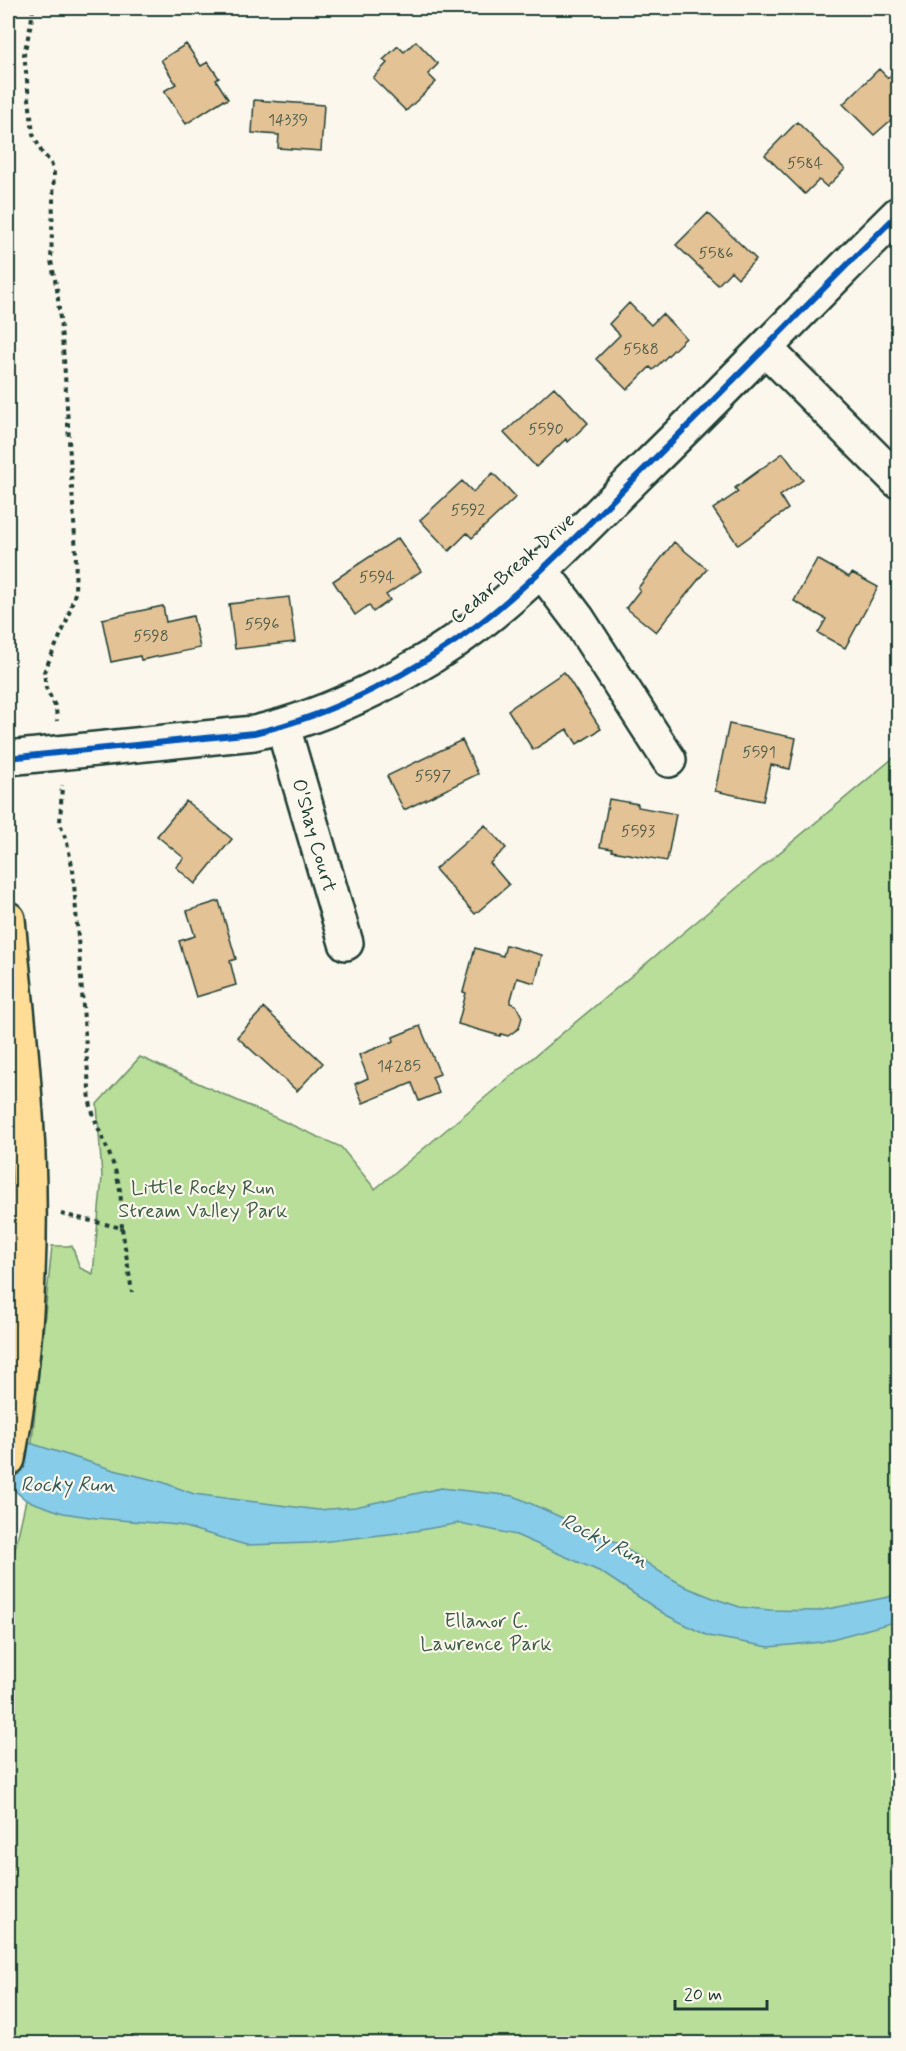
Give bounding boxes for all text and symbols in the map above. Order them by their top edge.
house number: 14339 [268,110,308,131]
house number: 5584 [787,153,823,174]
house number: 5586 [699,243,733,264]
house number: 5588 [623,339,659,360]
house number: 5590 [528,419,564,440]
house number: 5592 [451,500,485,521]
street label: Cedar Break Drive [445,507,581,631]
house number: 5594 [359,567,395,588]
house number: 5596 [245,614,279,635]
house number: 5598 [133,626,169,647]
house number: 5591 [742,742,776,763]
house number: 5597 [415,766,451,787]
street label: O'Shay Court [285,776,343,895]
house number: 5593 [621,821,655,842]
house number: 14285 [377,1056,421,1077]
park label: Little Rocky Run Stream Valley Park [118,1175,288,1225]
water label: Rocky Run [21,1471,116,1499]
water label: Rocky Run [556,1507,654,1575]
park label: Ellanor C. Lawrence Park [420,1608,552,1658]
scale bar [675,1973,766,2011]
text: 20 m [684,1983,722,2007]

